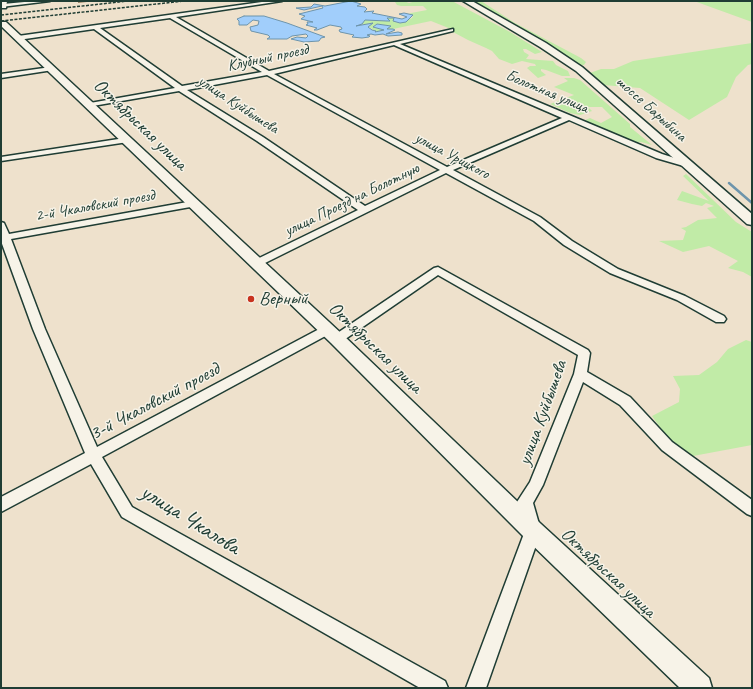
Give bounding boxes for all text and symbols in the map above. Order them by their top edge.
street label: Клубный проезд [226,40,310,76]
street label: Болотная улица [503,66,591,118]
street label: улица Куйбышева [194,72,282,138]
street label: шоссе Барыбина [612,72,690,146]
street label: Октябрьская улица [88,74,192,176]
street label: улица Урицкого [411,128,493,184]
street label: улица Проезд на Болотную [281,159,423,241]
street label: 2-й Чкаловский проезд [34,186,156,226]
place label: Верный [259,288,308,310]
marker: Верный [246,294,256,304]
street label: Октябрьская улица [323,297,427,399]
street label: улица Куйбышева [513,357,573,469]
street label: 3-й Чкаловский проезд [86,358,224,446]
street label: улица Чкалова [135,479,245,561]
street label: Октябрьская улица [556,523,660,623]

